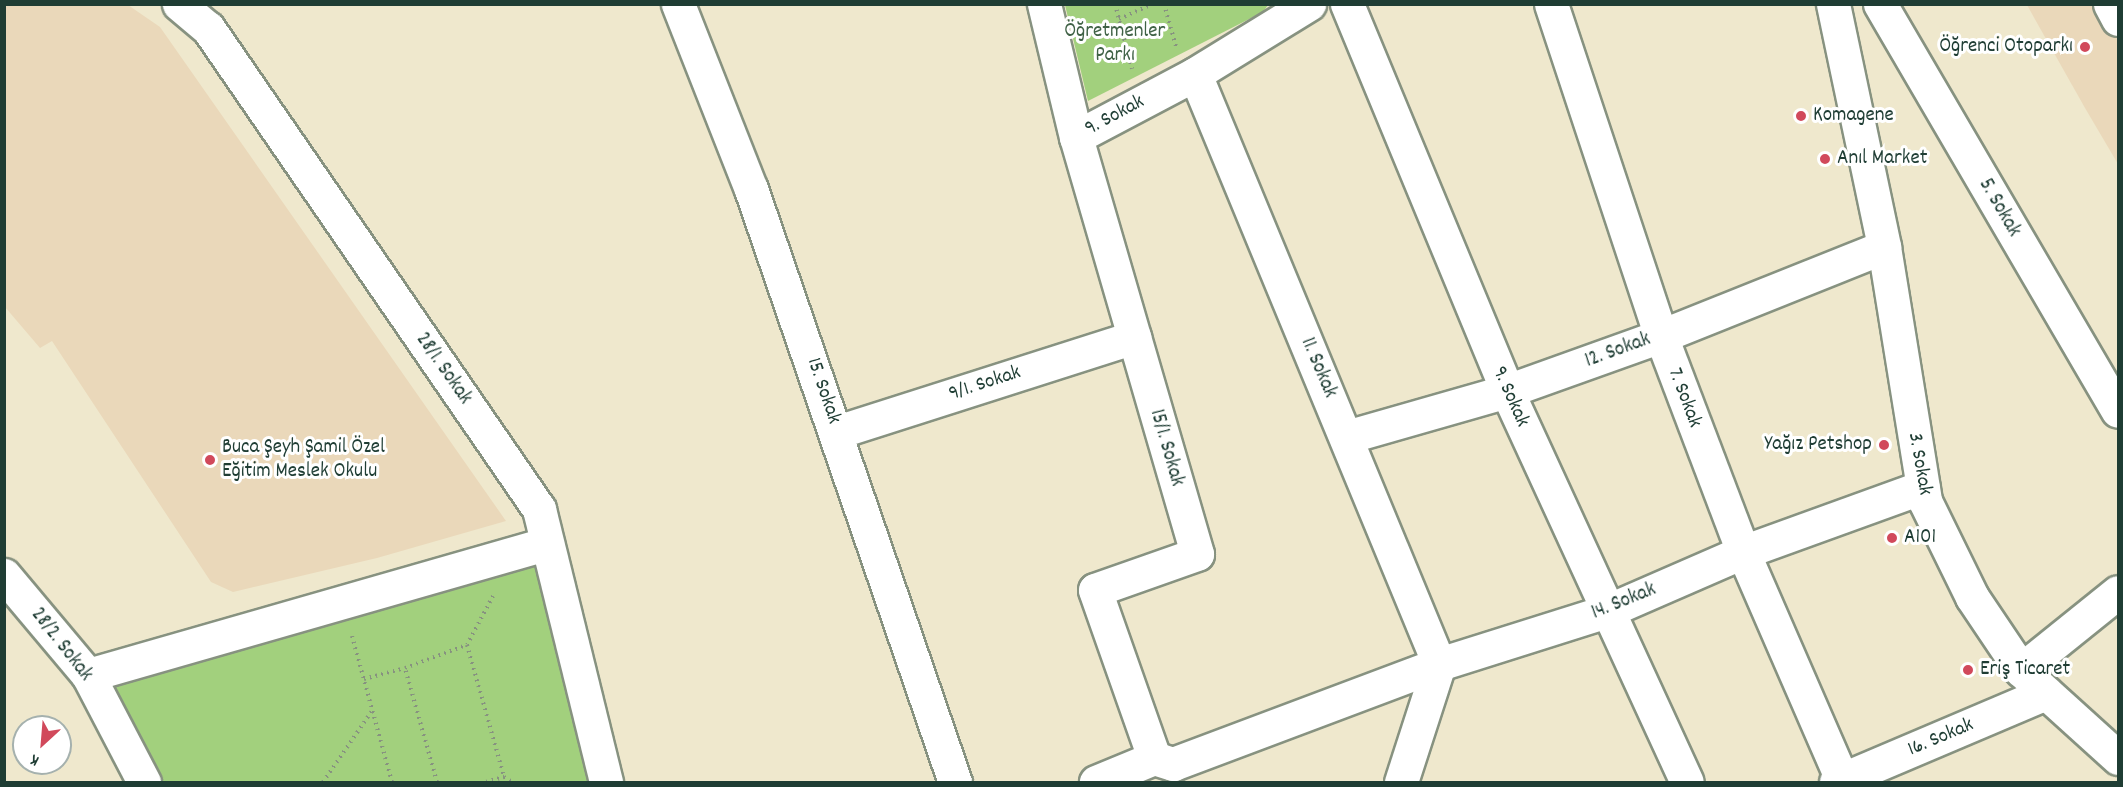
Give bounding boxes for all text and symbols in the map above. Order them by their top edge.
park label: Öğretmenler Parkı [1065,19,1165,69]
place label: Öğrenci Otoparkı [1940,34,2073,60]
marker: Öğrenci Otoparkı [2078,40,2092,54]
street label: 9. Sokak [1081,90,1149,142]
place label: Komagene [1813,103,1894,129]
marker: Komagene [1794,109,1808,123]
place label: Anıl Market [1837,146,1927,172]
marker: Anıl Market [1818,152,1832,166]
street label: 5. Sokak [1972,174,2026,242]
street label: 28/1. Sokak [409,328,477,410]
street label: 12. Sokak [1582,328,1654,374]
street label: 11. Sokak [1294,334,1342,402]
street label: 15. Sokak [800,355,846,427]
street label: 9/1. Sokak [946,361,1024,407]
street label: 9. Sokak [1486,363,1534,431]
street label: 7. Sokak [1661,365,1707,431]
street label: 15/1. Sokak [1143,407,1189,489]
street label: 3. Sokak [1901,431,1937,497]
place label: Yağız Petshop [1765,432,1872,458]
place label: Buca Şeyh Şamil Özel Eğitim Meslek Okulu [222,435,385,485]
marker: Yağız Petshop [1877,438,1891,452]
marker: Buca Şeyh Şamil Özel Eğitim Meslek Okulu [203,453,217,467]
place label: A101 [1904,525,1936,551]
marker: A101 [1885,531,1899,545]
street label: 14. Sokak [1588,578,1660,626]
street label: 28/2. Sokak [24,603,98,687]
place label: Eriş Ticaret [1980,657,2070,683]
marker: Eriş Ticaret [1961,663,1975,677]
street label: 16. Sokak [1904,713,1978,763]
north arrow [12,715,72,775]
text: K [26,748,43,772]

